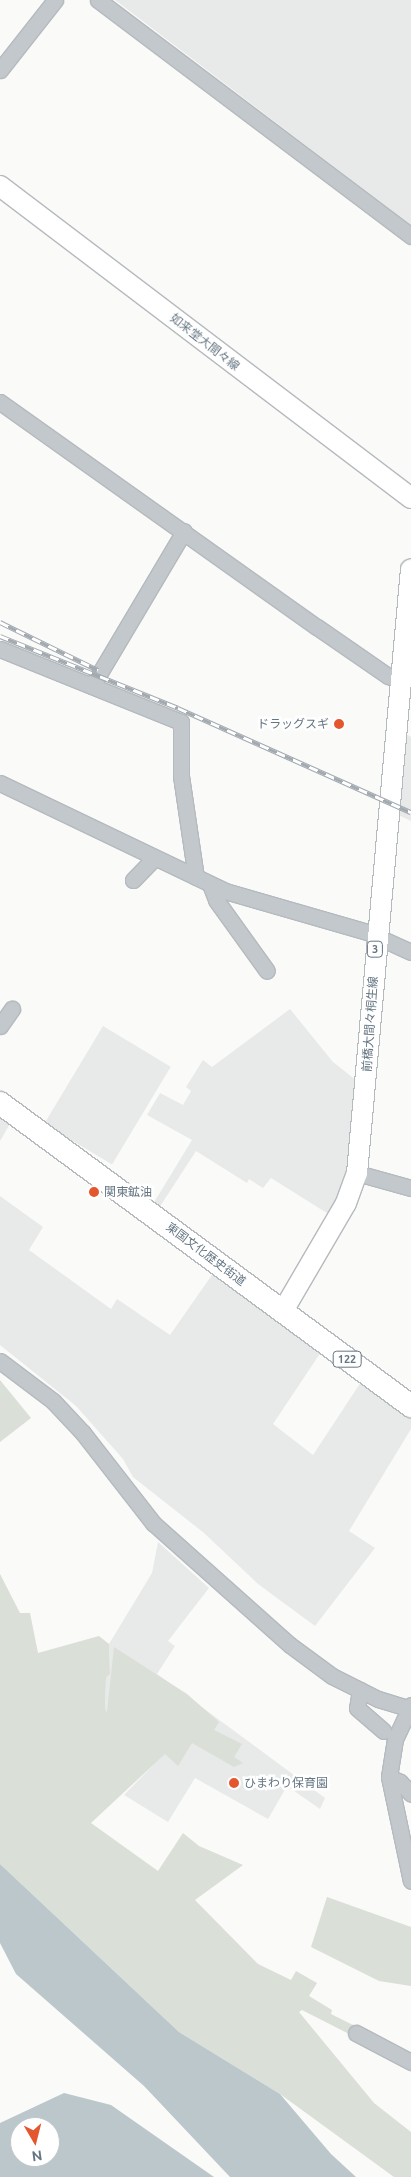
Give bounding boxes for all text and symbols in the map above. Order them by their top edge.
street label: 如来堂大間々線 [167,310,243,374]
place label: ドラッグスギ [257,717,329,731]
marker: ドラッグスギ [333,718,345,730]
road number: 3 [366,941,384,958]
street label: 前橋大間々桐生線 [359,976,381,1072]
place label: 関東鉱油 [104,1185,152,1199]
marker: 関東鉱油 [88,1186,100,1198]
street label: 東国文化歴史街道 [163,1219,249,1289]
road number: 122 [332,1350,362,1368]
place label: ひまわり保育園 [244,1776,328,1790]
marker: ひまわり保育園 [228,1777,240,1789]
north arrow [10,2117,60,2167]
text: N [31,2147,43,2165]

